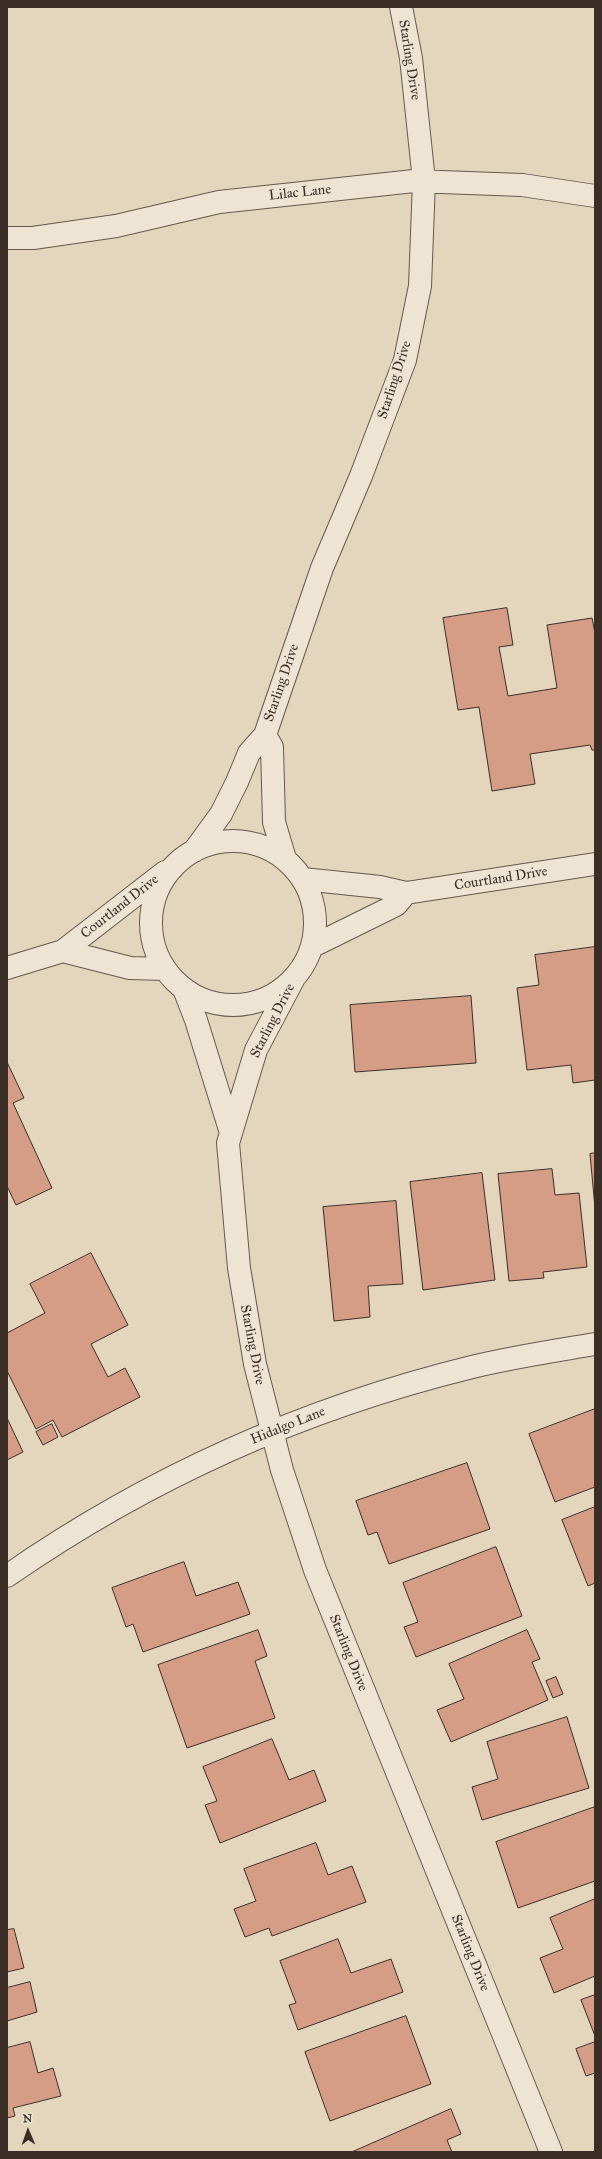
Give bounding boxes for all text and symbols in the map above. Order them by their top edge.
street label: Starling Drive [394,19,424,101]
street label: Lilac Lane [268,181,332,205]
street label: Starling Drive [374,339,416,421]
street label: Starling Drive [261,642,303,724]
street label: Courtland Drive [453,863,549,895]
street label: Courtland Drive [78,871,162,943]
street label: Starling Drive [247,981,299,1061]
street label: Starling Drive [236,1304,268,1386]
street label: Hidalgo Lane [248,1403,328,1449]
street label: Starling Drive [325,1612,371,1694]
street label: Starling Drive [447,1912,493,1994]
north arrow [8,2111,48,2151]
text: N [23,2112,32,2125]

